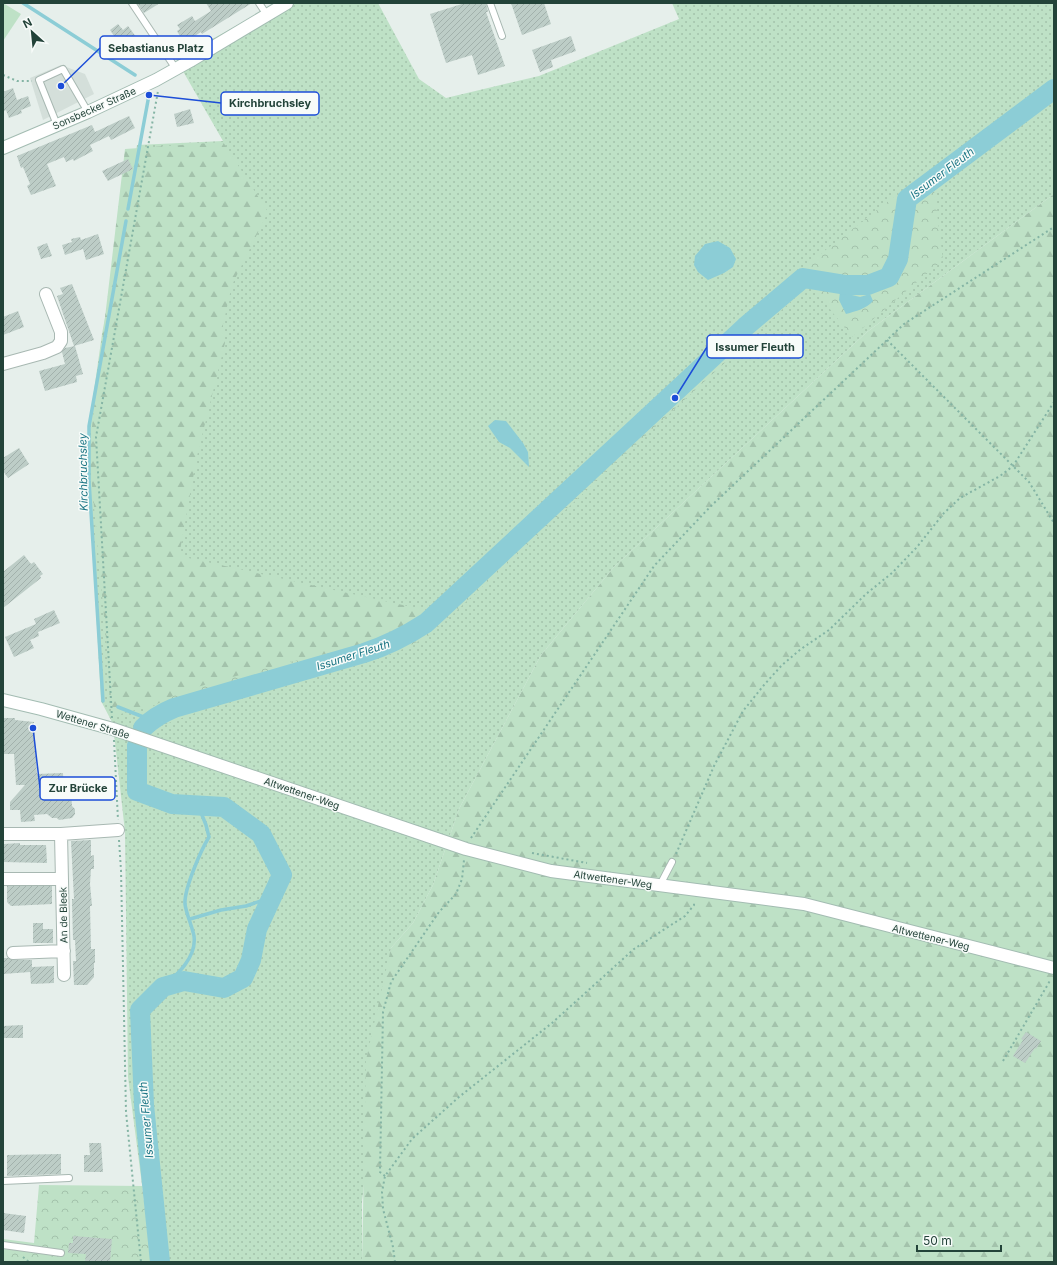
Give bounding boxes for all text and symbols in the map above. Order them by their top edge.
north arrow [12,12,52,52]
text: N [21,15,34,31]
callout: Sebastianus Platz [100,36,212,59]
text: Sebastianus Platz [108,41,204,55]
street label: Sonsbecker Straße [50,84,138,132]
callout: Kirchbruchsley [221,92,319,115]
text: Kirchbruchsley [229,96,311,110]
water label: Issumer Fleuth [907,144,977,202]
callout: Issumer Fleuth [707,335,803,358]
text: Issumer Fleuth [715,340,795,354]
water label: Kirchbruchsley [75,432,91,511]
water label: Issumer Fleuth [315,636,392,673]
street label: Wettener Straße [55,707,132,741]
street label: Altwettener-Weg [263,774,341,812]
callout: Zur Brücke [40,777,115,800]
text: Zur Brücke [48,781,108,795]
street label: Altwettener-Weg [573,868,653,890]
street label: An de Bleek [56,886,69,943]
street label: Altwettener-Weg [891,922,971,952]
water label: Issumer Fleuth [136,1081,156,1159]
scale bar [917,1227,1001,1253]
text: 50 m [923,1233,952,1248]

